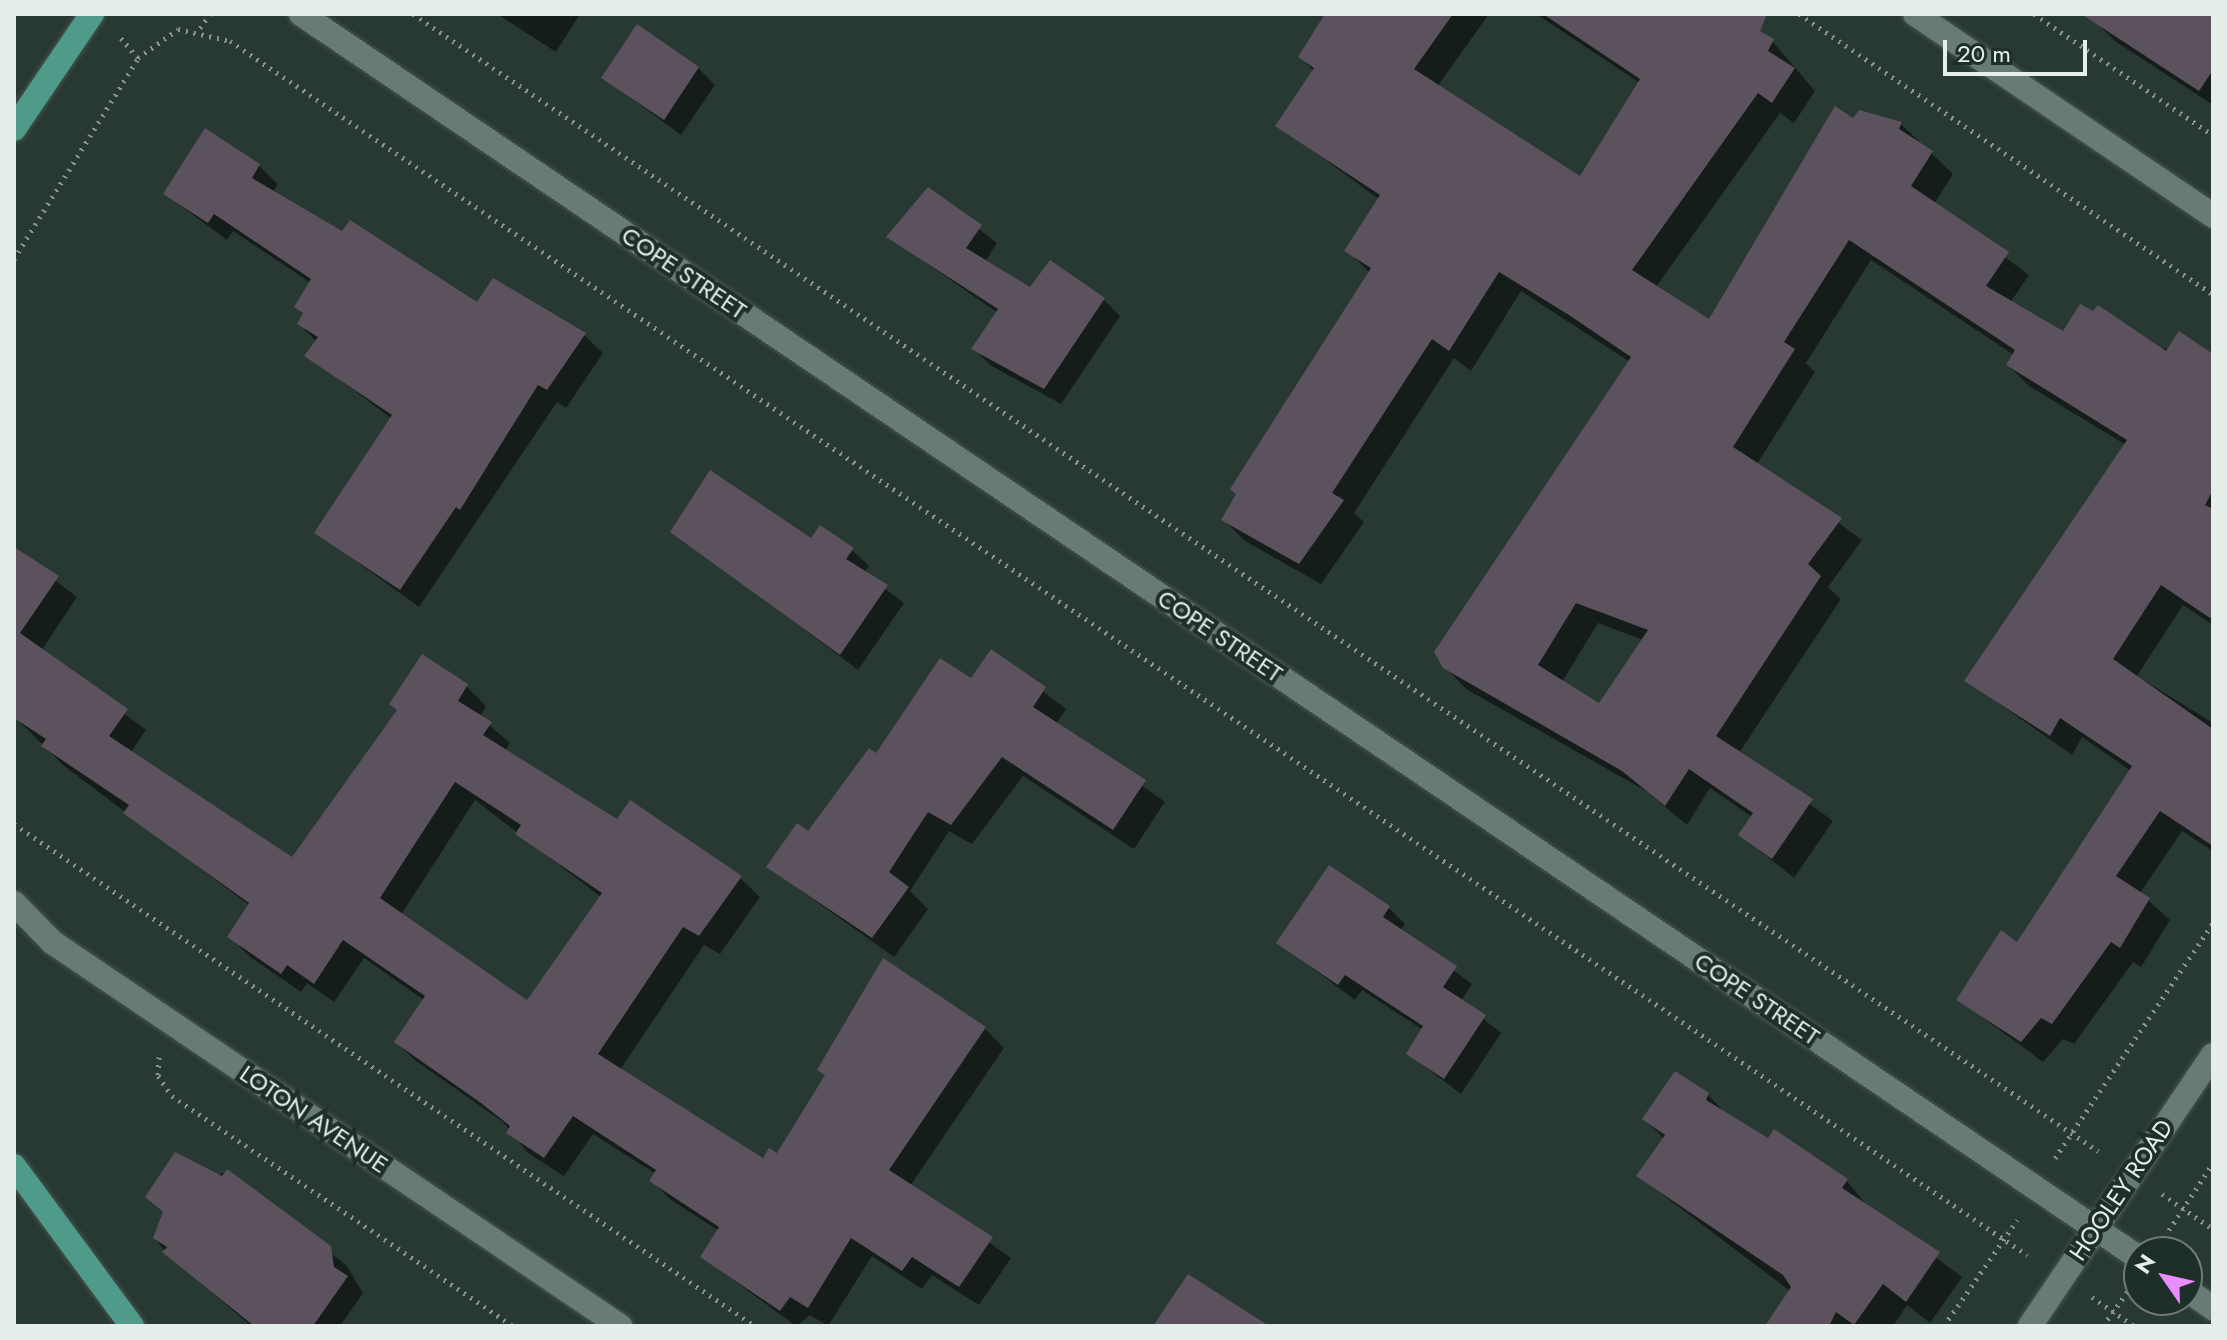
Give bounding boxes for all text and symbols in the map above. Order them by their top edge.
scale bar [1947,24,2091,74]
text: 20 m [1957,36,2011,71]
street label: COPE STREET [616,221,752,325]
street label: COPE STREET [1152,584,1288,688]
street label: COPE STREET [1689,947,1825,1051]
street label: LOTON AVENUE [235,1059,393,1179]
street label: HOOLEY ROAD [2063,1114,2179,1266]
north arrow [2123,1236,2203,1316]
text: N [2127,1248,2163,1280]

